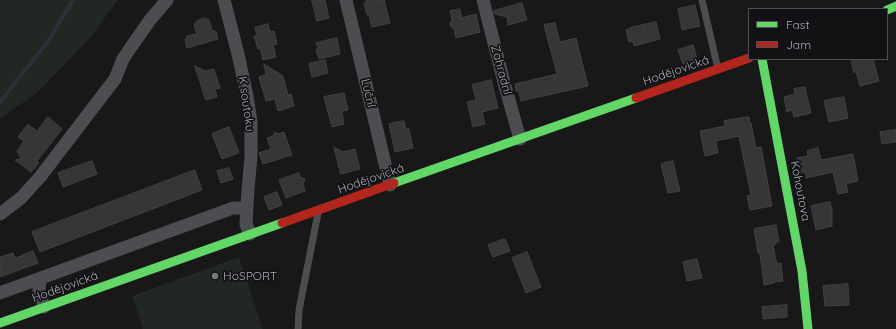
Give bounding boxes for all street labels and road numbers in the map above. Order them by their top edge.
street label: Zahradní [488,44,514,96]
street label: Hodějovická [641,53,711,89]
street label: K soutoku [235,76,257,132]
street label: Luční [358,77,378,109]
street label: Kohoutova [787,160,813,222]
street label: Hodějovická [336,161,406,197]
street label: Hodějovická [30,268,100,306]

